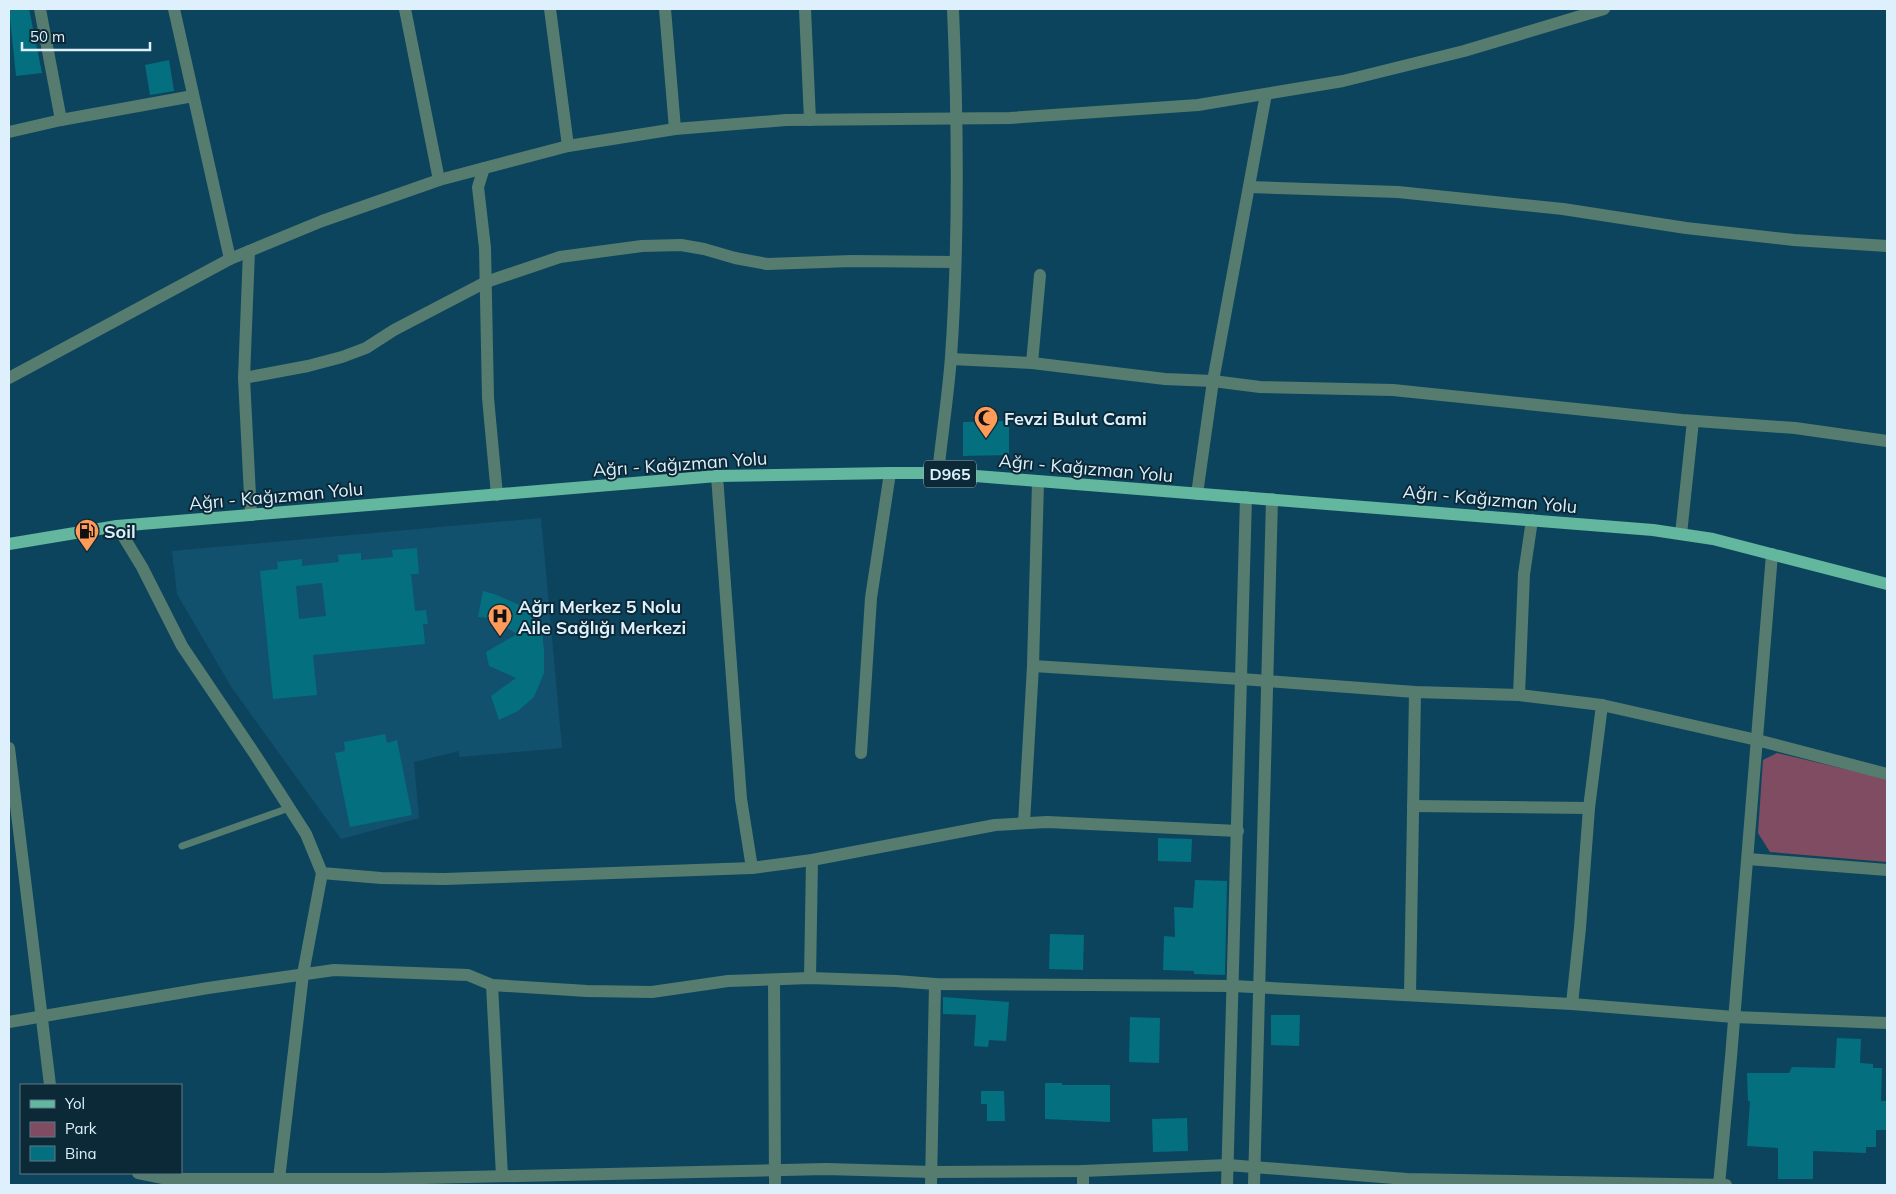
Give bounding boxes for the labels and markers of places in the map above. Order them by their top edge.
mosque icon: Fevzi Bulut Cami [973,405,999,439]
place label: Fevzi Bulut Cami [1004,407,1147,430]
fuel station icon: Soil [74,518,100,552]
place label: Soil [104,520,136,543]
place label: Ağrı Merkez 5 Nolu Aile Sağlığı Merkezi [518,595,686,639]
hospital icon: Ağrı Merkez 5 Nolu Aile Sağlığı Merkezi [487,603,513,637]

